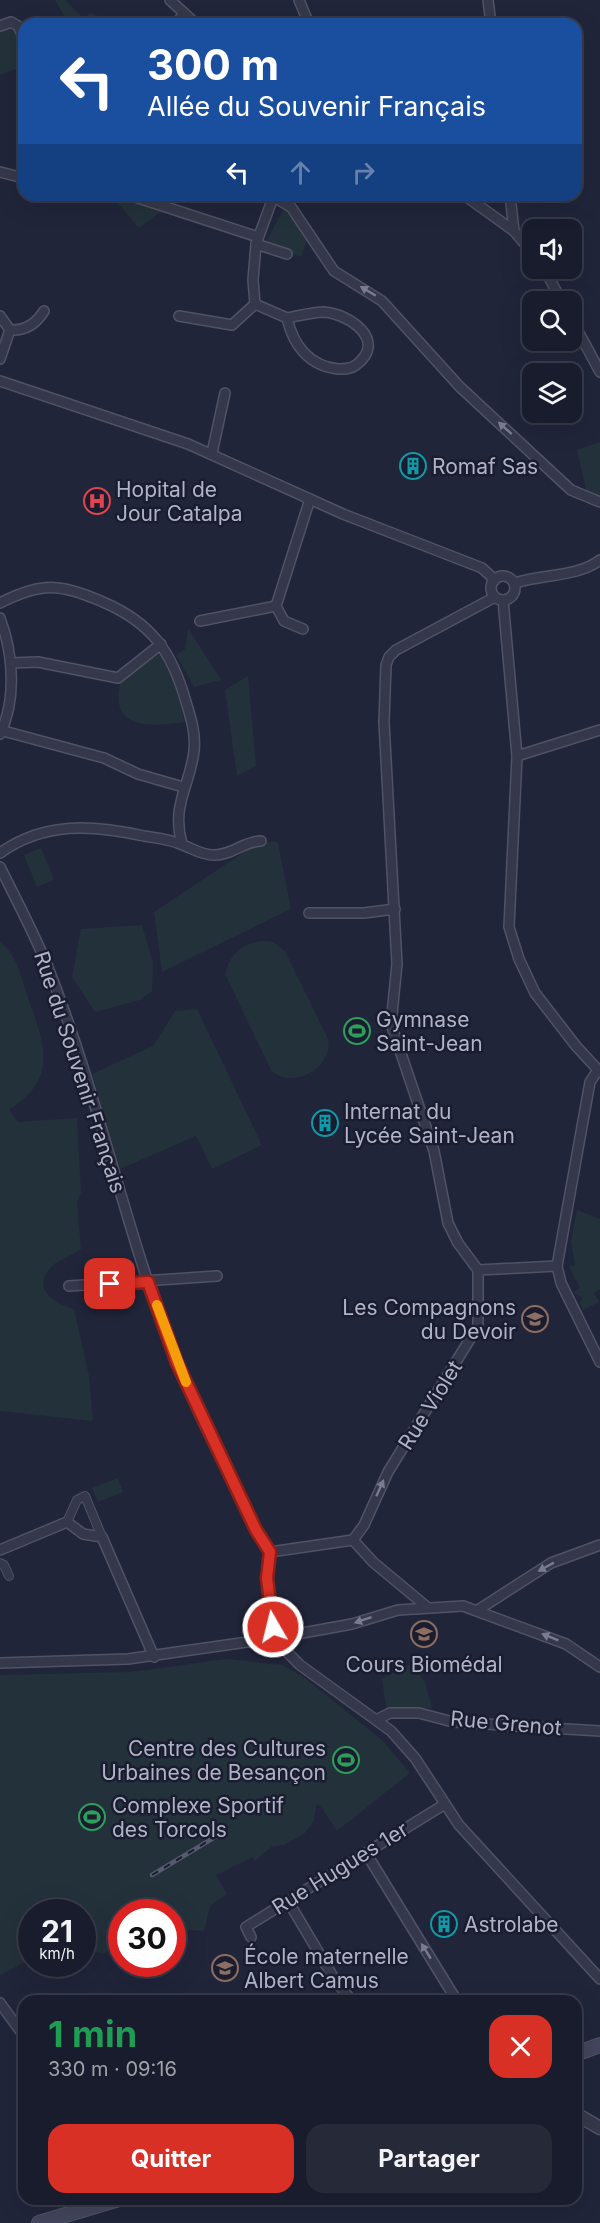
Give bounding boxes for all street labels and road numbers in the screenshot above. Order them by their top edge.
street label: Rue du Souvenir Français [29,948,131,1196]
street label: Rue Violet [393,1356,467,1454]
street label: Rue Grenot [449,1706,563,1740]
street label: Rue Hugues 1er [268,1816,413,1920]

